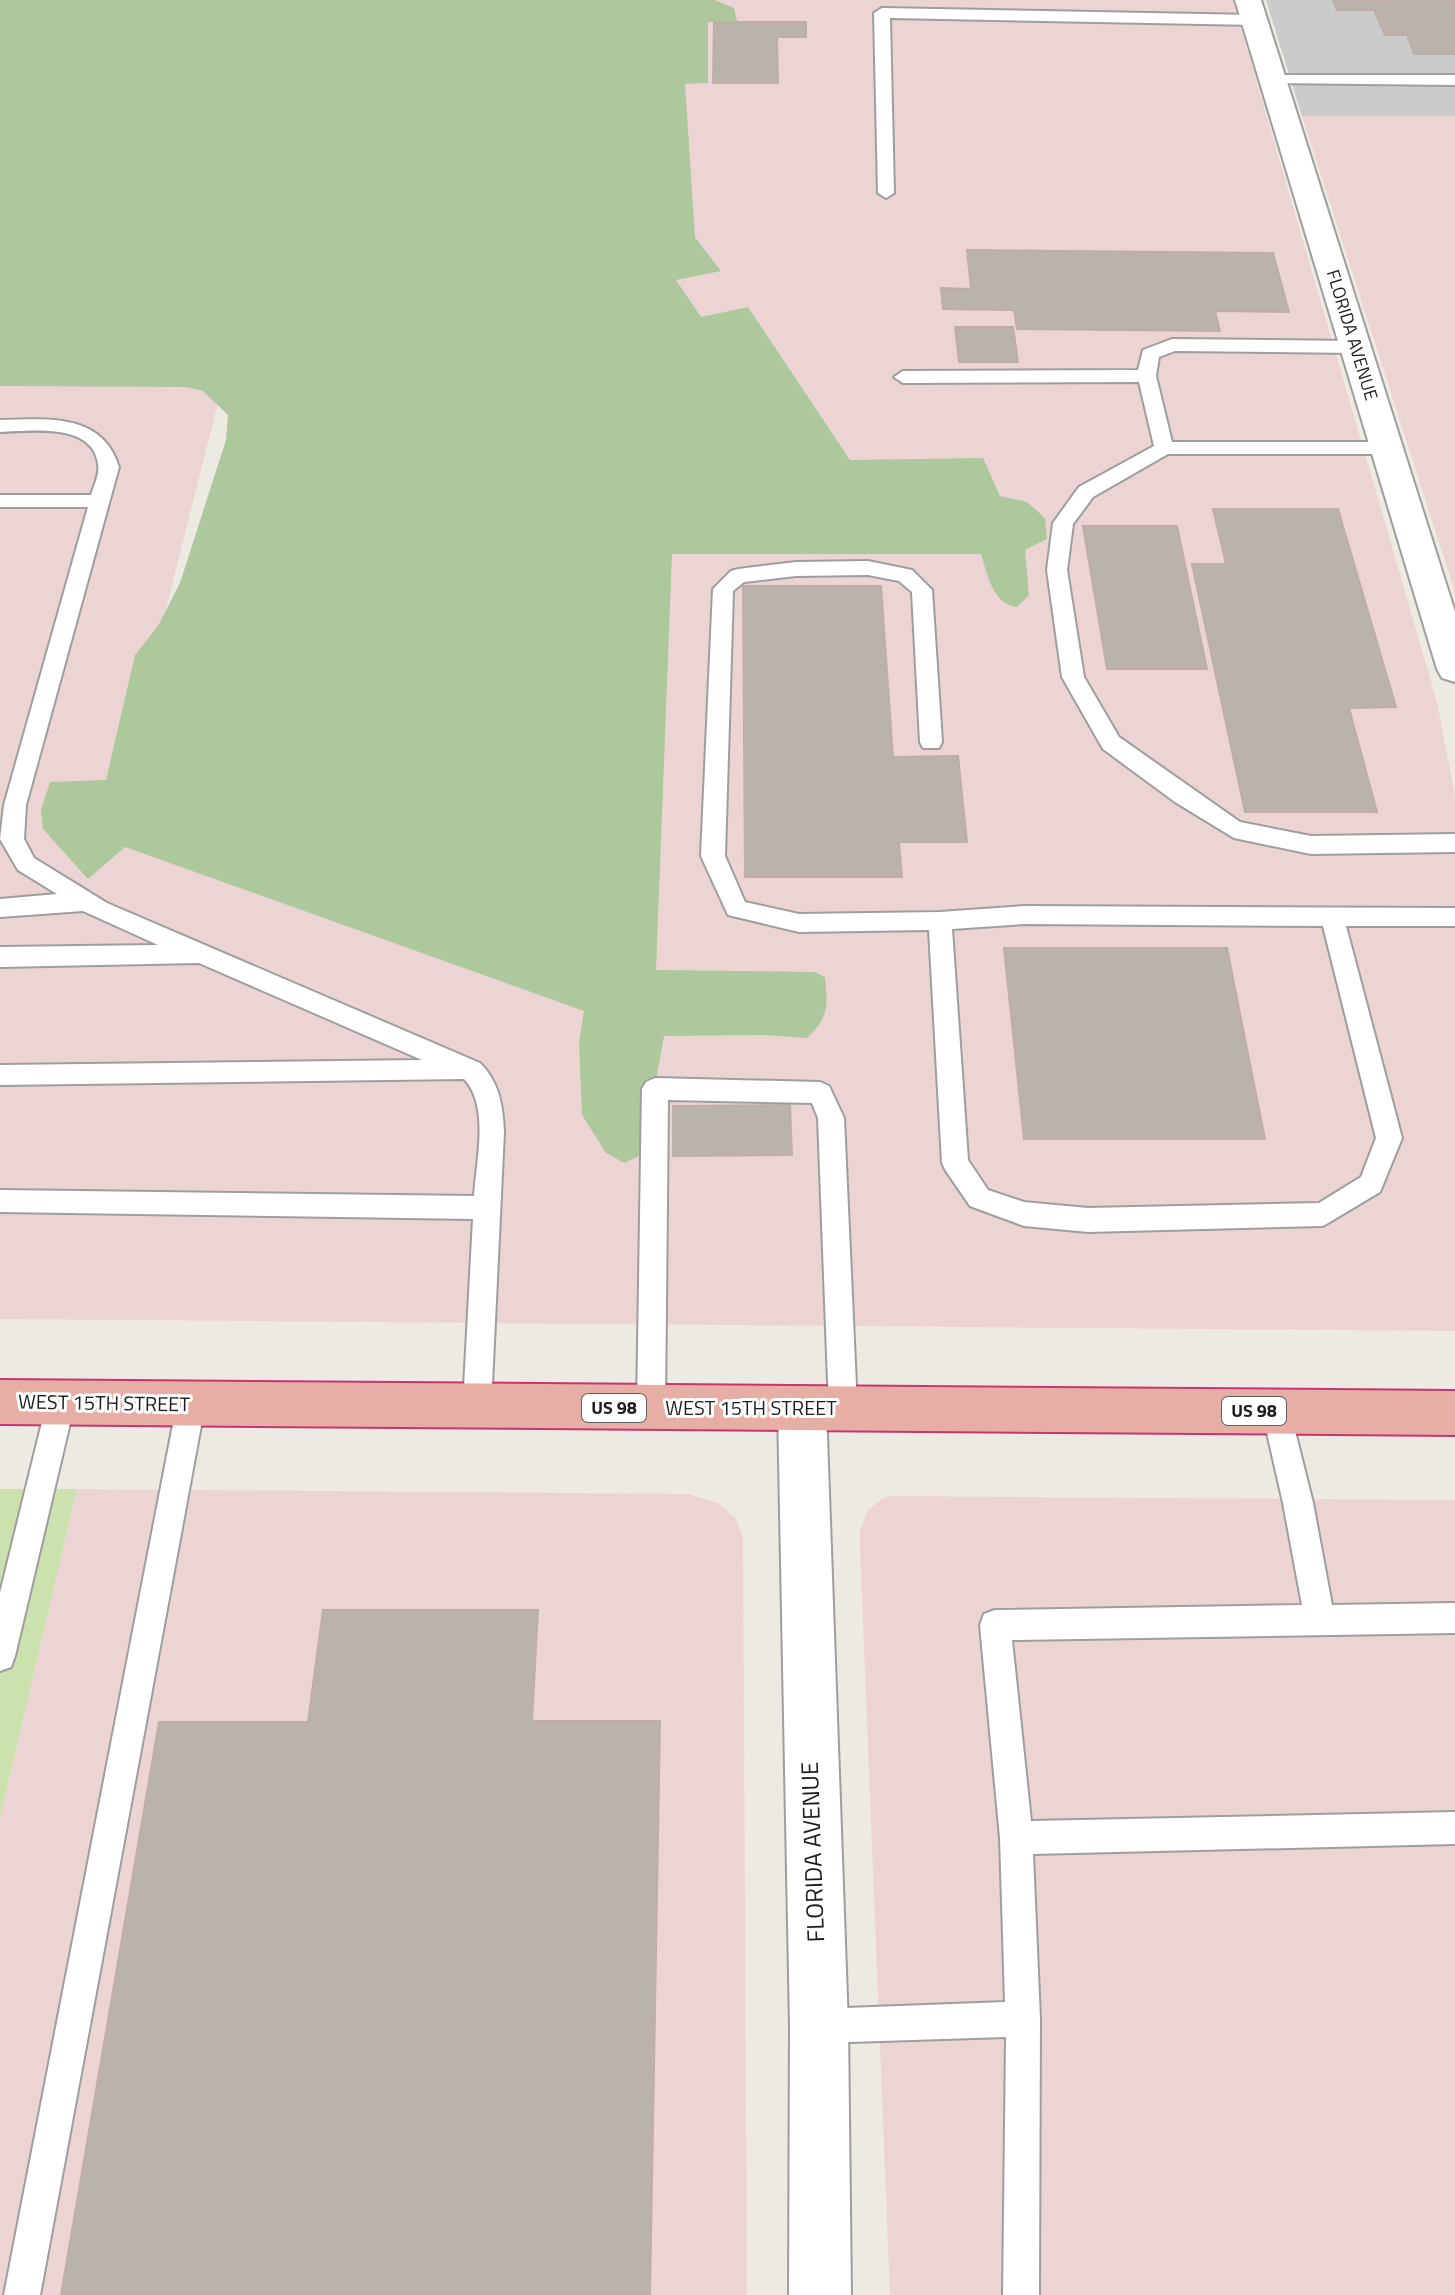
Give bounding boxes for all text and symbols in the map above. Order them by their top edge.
street label: FLORIDA AVENUE [1320,266,1385,404]
street label: WEST 15TH STREET [18,1386,191,1420]
street label: WEST 15TH STREET [665,1392,837,1423]
road number: US 98 [582,1394,646,1422]
road number: US 98 [1222,1397,1286,1425]
street label: FLORIDA AVENUE [791,1761,833,1943]

